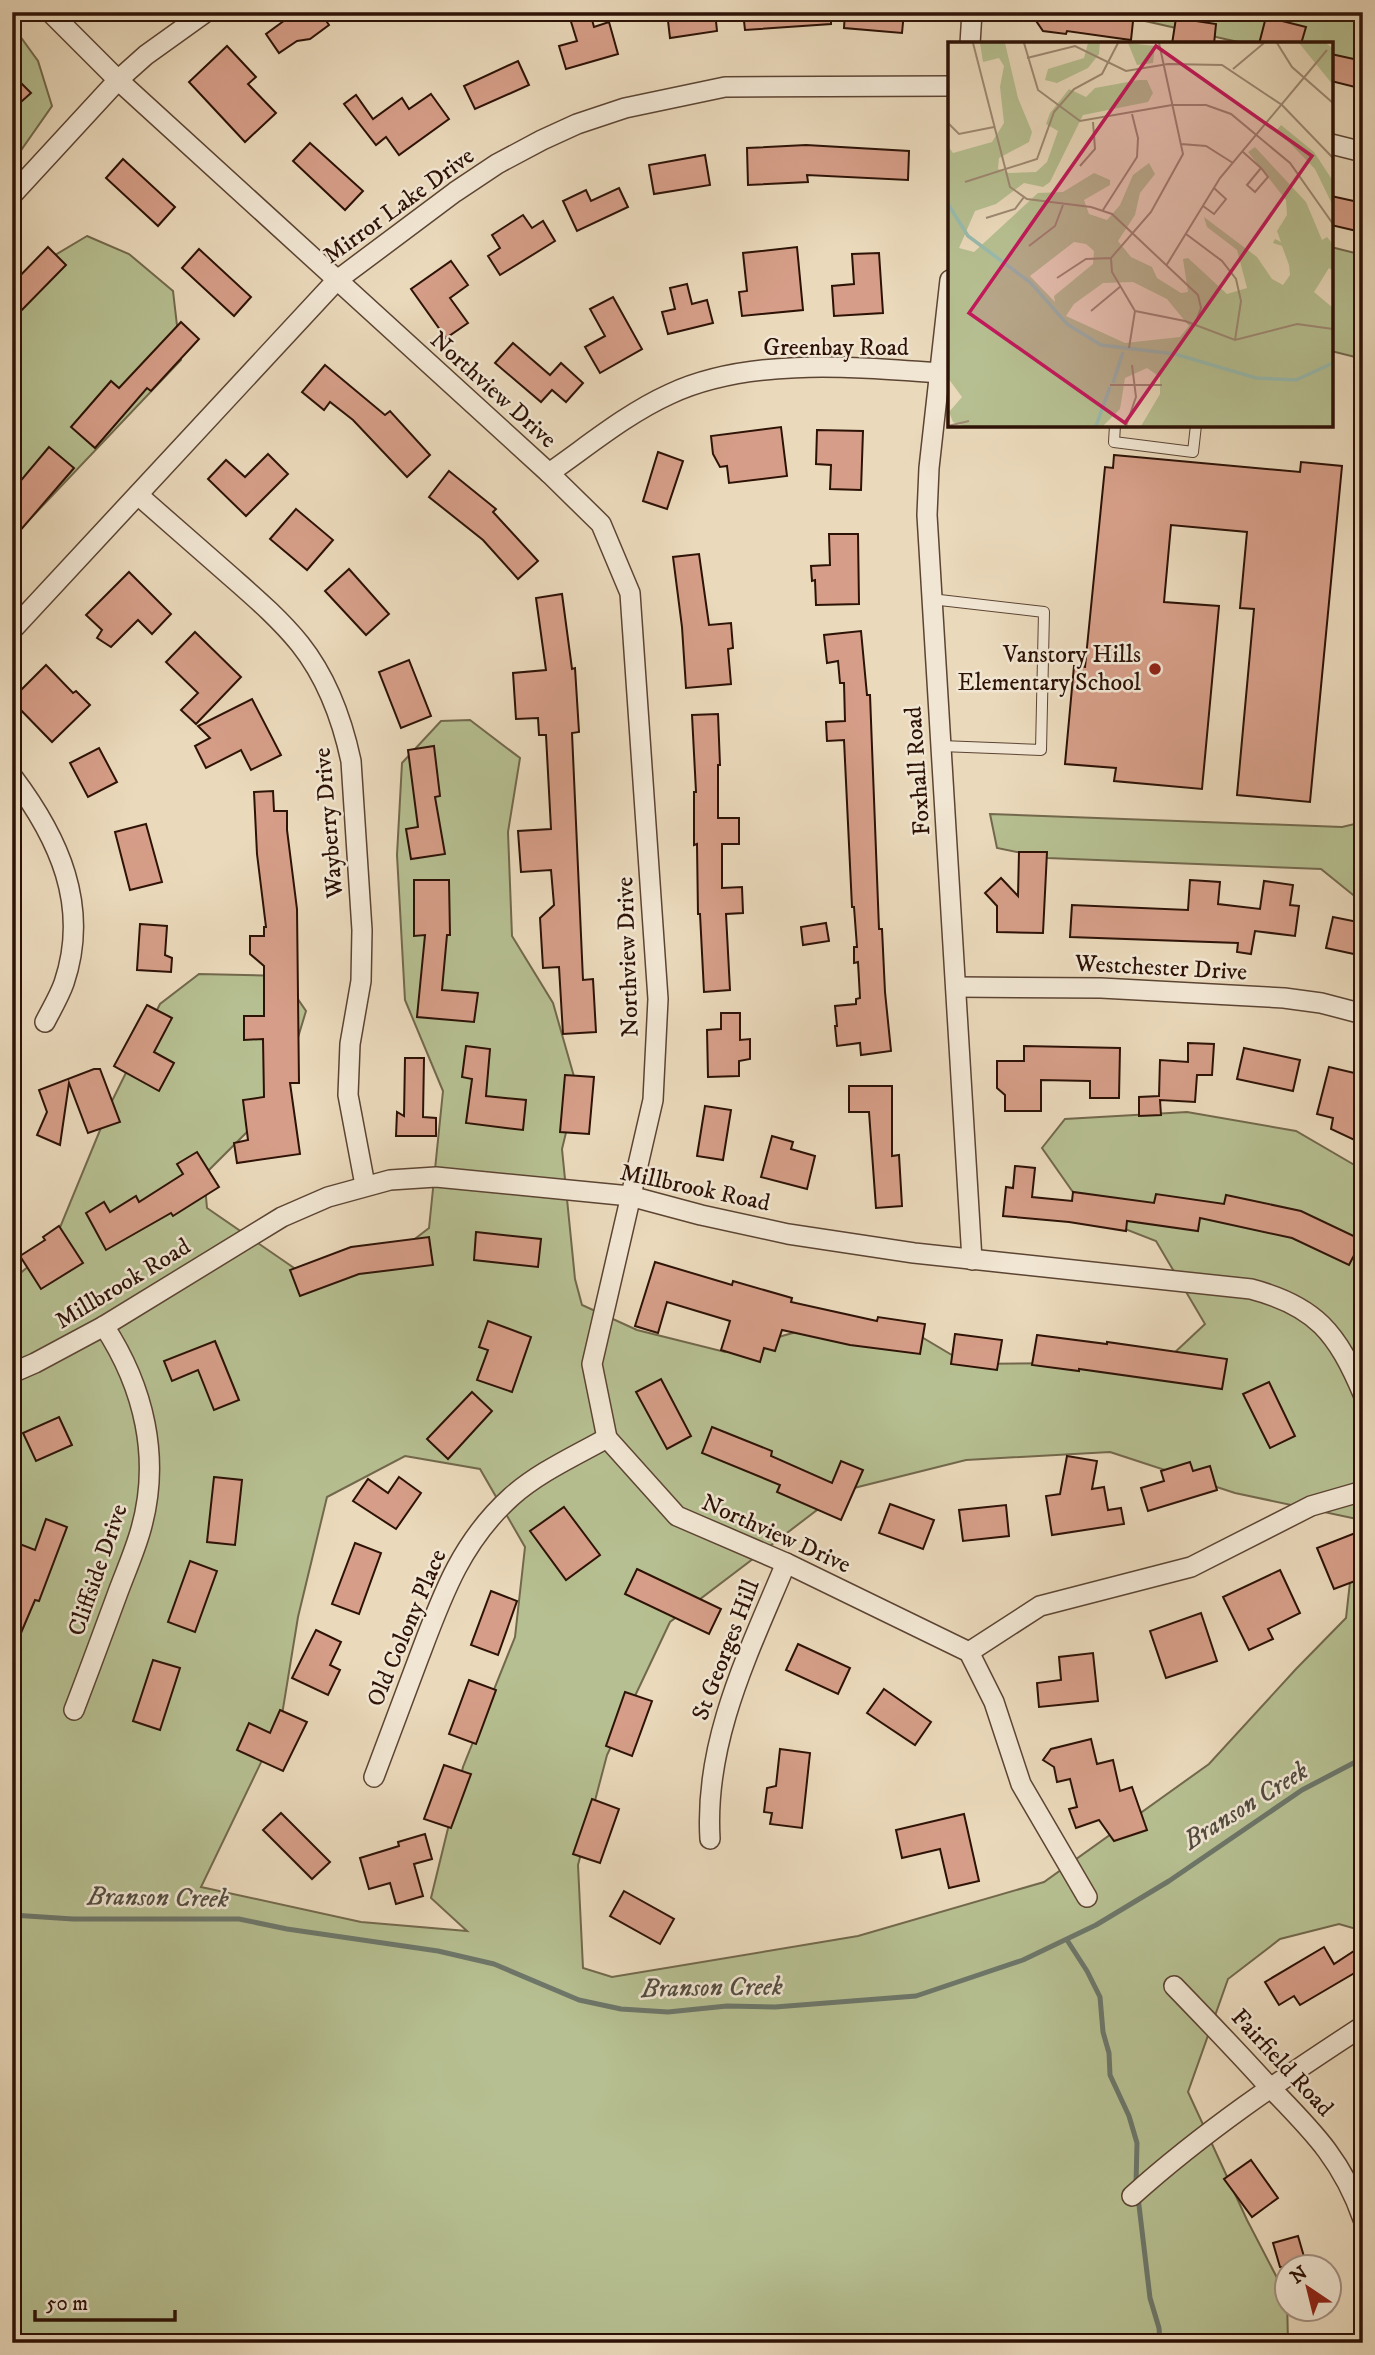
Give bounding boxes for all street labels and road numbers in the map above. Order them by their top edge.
street label: Mirror Lake Drive [318,141,480,271]
street label: Northview Drive [423,325,563,455]
street label: Greenbay Road [763,333,909,363]
street label: Foxhall Road [899,705,937,837]
street label: Wayberry Drive [307,746,351,901]
street label: Northview Drive [610,876,646,1038]
street label: Westchester Drive [1073,948,1248,987]
street label: Millbrook Road [617,1157,773,1219]
street label: Millbrook Road [50,1232,196,1336]
street label: Northview Drive [697,1488,855,1580]
street label: Cliffside Drive [61,1500,135,1640]
street label: Old Colony Place [360,1545,454,1711]
street label: St Georges Hill [685,1575,767,1725]
street label: Fairfield Road [1224,2003,1340,2123]

